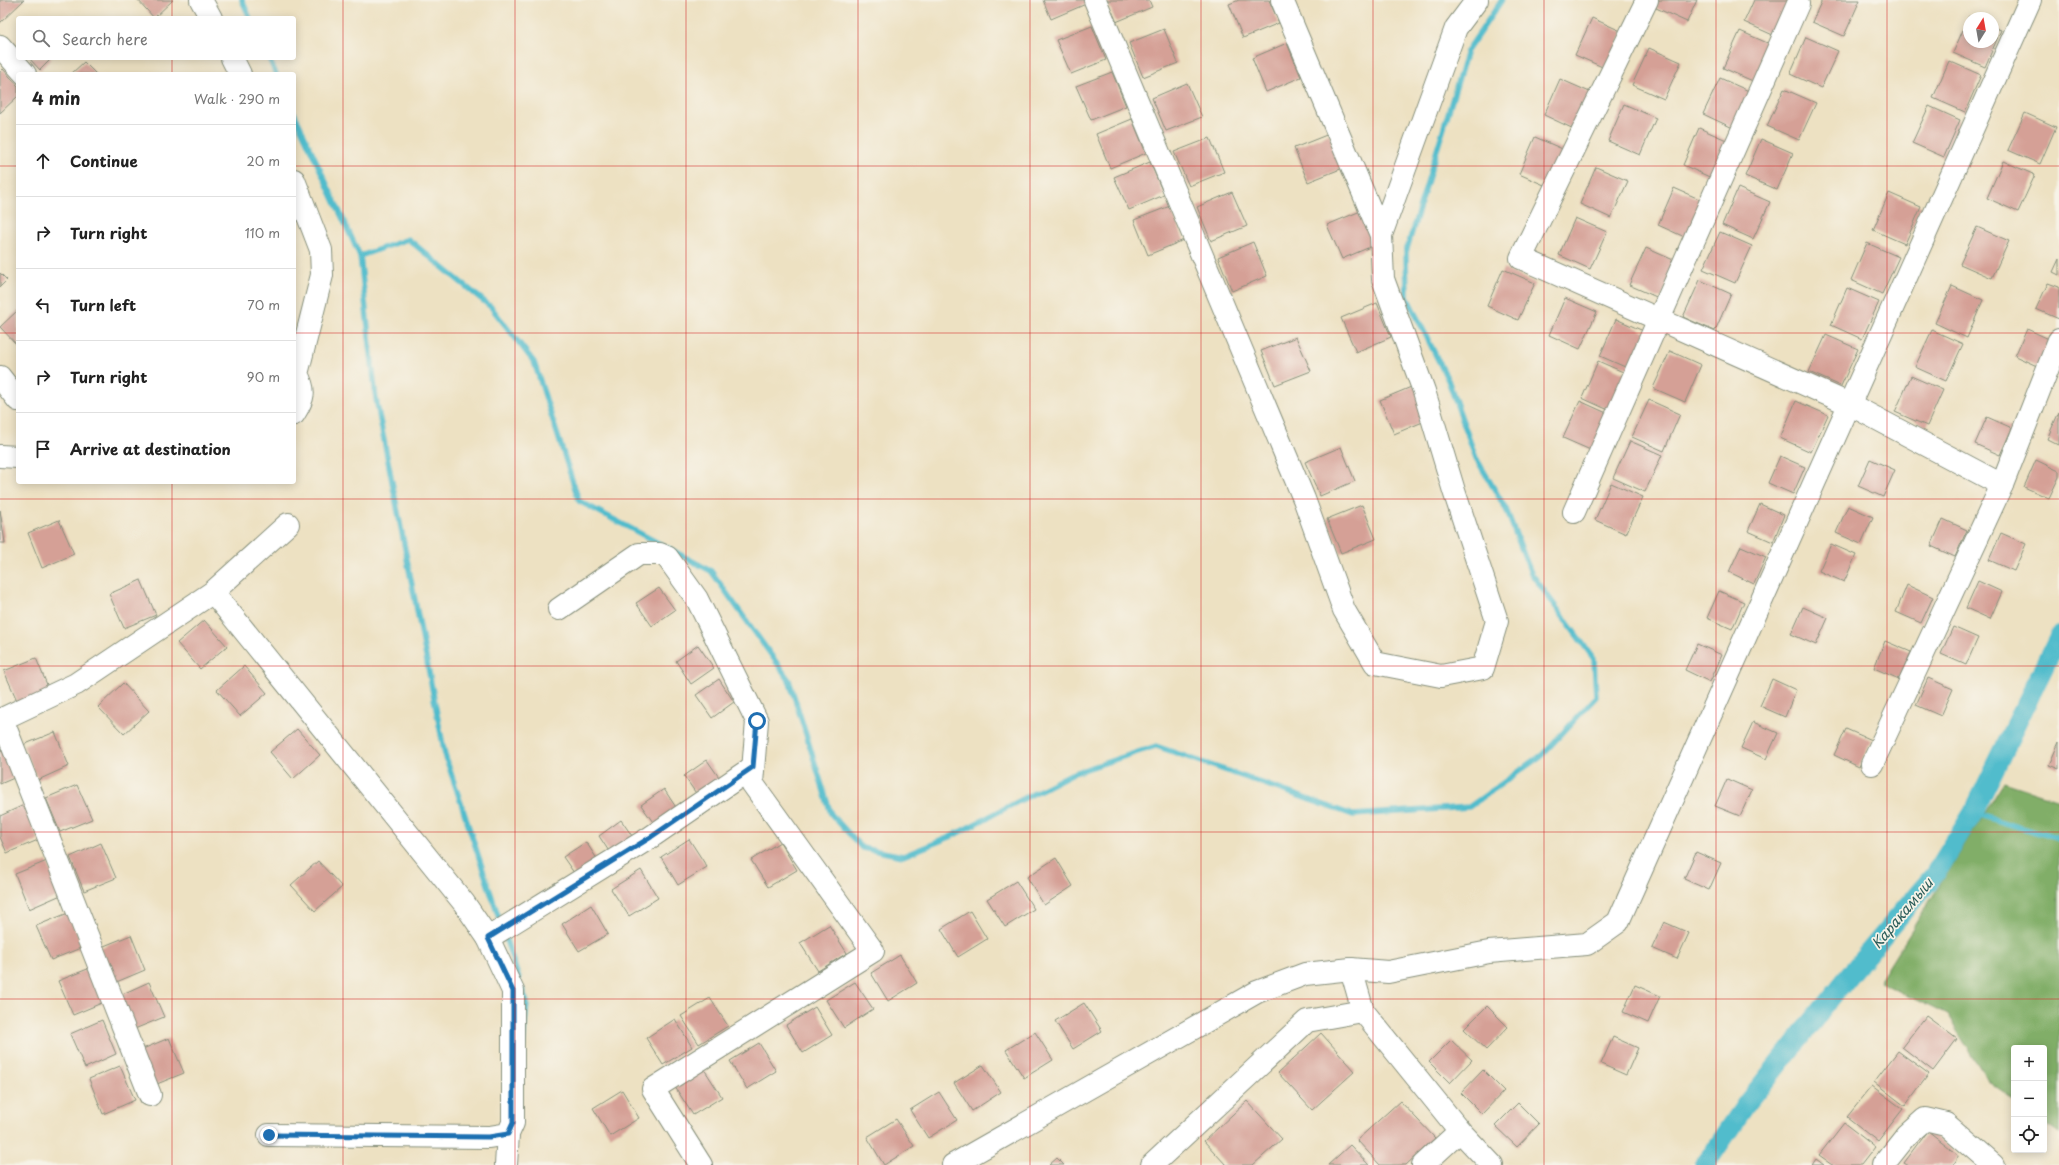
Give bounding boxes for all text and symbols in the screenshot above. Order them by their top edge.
north arrow [1963,12,1999,48]
search box [16,16,296,60]
icon: search [30,27,52,49]
text: Search here [62,27,148,50]
text: 4 min [32,85,80,111]
text: Walk · 290 m [194,89,280,108]
text: Continue [70,149,138,172]
icon: ahead [32,150,54,172]
text: 20 m [246,151,280,170]
text: Turn right [70,221,147,244]
icon: right [32,222,54,244]
text: 110 m [245,223,280,242]
text: Turn left [70,293,136,316]
icon: left [32,294,54,316]
text: 70 m [247,295,280,314]
text: Turn right [70,365,147,388]
icon: right [32,366,54,388]
text: 90 m [247,367,280,386]
text: Arrive at destination [70,437,231,460]
icon: arrive [32,438,54,460]
route start [748,712,766,730]
water label: Каракамыш [1866,872,1939,953]
map controls [2011,1045,2047,1153]
button: + [2011,1045,2047,1081]
button: − [2011,1081,2047,1117]
button: locate [2011,1117,2047,1153]
route end [260,1126,278,1144]

